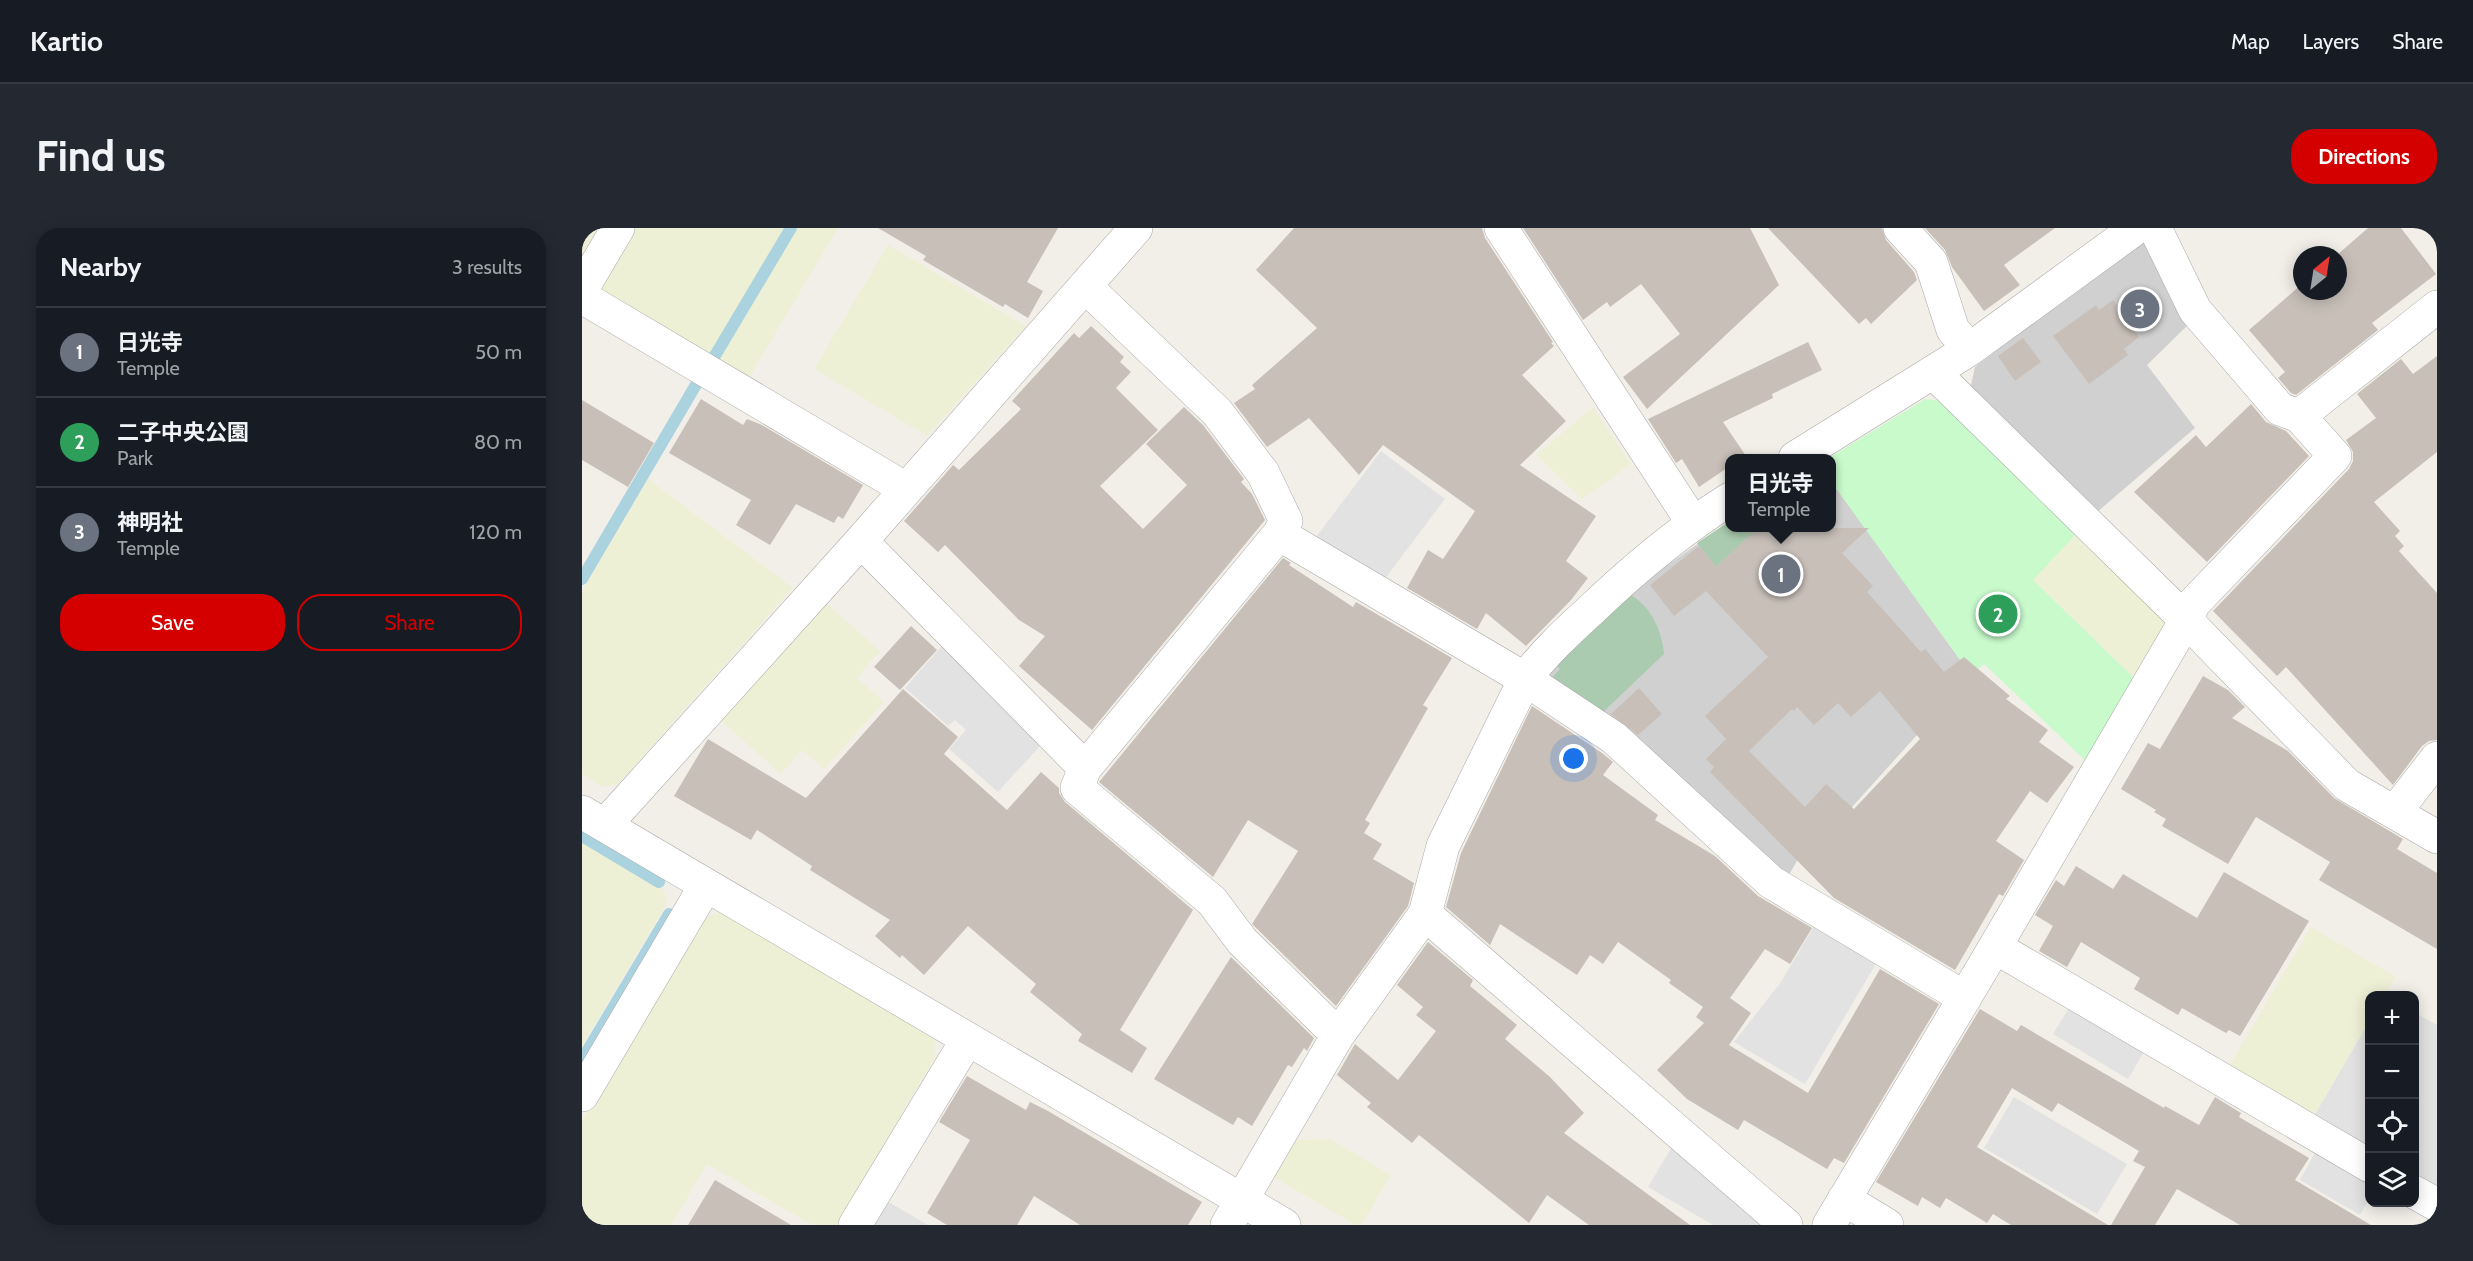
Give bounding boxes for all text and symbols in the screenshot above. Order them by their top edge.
text: Kartio [30,24,103,58]
text: Map [2231,29,2270,54]
text: Layers [2303,29,2359,54]
text: Share [2392,29,2443,54]
button: Directions [2291,129,2437,184]
text: Find us [36,130,165,182]
north arrow [2293,246,2347,300]
text: Nearby [60,251,141,283]
text: 3 results [452,255,522,279]
pin: 3 [2120,286,2160,332]
text: 日光寺 [117,329,183,356]
text: 1 [76,340,83,364]
text: 50 m [475,340,522,364]
text: Temple [117,356,180,380]
text: 二子中央公園 [117,419,249,446]
text: 2 [74,430,85,454]
text: 80 m [474,430,522,454]
text: Park [117,446,153,470]
popup [1725,454,1836,532]
text: 日光寺 [1747,470,1814,497]
text: Temple [1747,497,1810,521]
text: 神明社 [117,509,183,536]
text: 3 [74,520,85,544]
text: 120 m [469,520,522,544]
text: Temple [117,536,180,560]
pin: 1 [1762,552,1800,596]
pin: 2 [1978,592,2018,636]
button: Save [60,594,285,651]
button: Share [297,594,522,651]
your location [1559,744,1588,773]
map controls [2365,991,2419,1207]
button: + [2365,991,2419,1045]
button: − [2365,1045,2419,1099]
button: locate [2365,1099,2419,1153]
button: layers [2365,1153,2419,1207]

